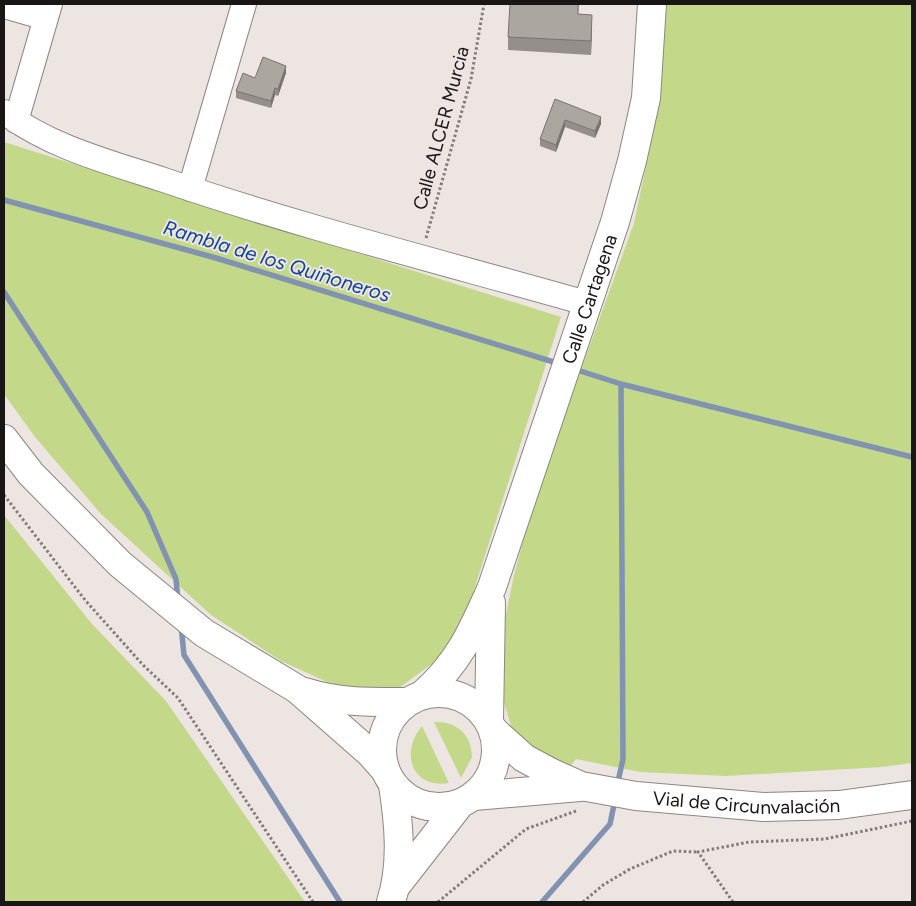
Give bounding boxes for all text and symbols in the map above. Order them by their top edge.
street label: Calle ALCER Murcia [408,44,474,212]
water label: Rambla de los Quiñoneros [161,215,394,307]
street label: Calle Cartagena [557,231,622,367]
street label: Vial de Circunvalación [652,786,841,819]

